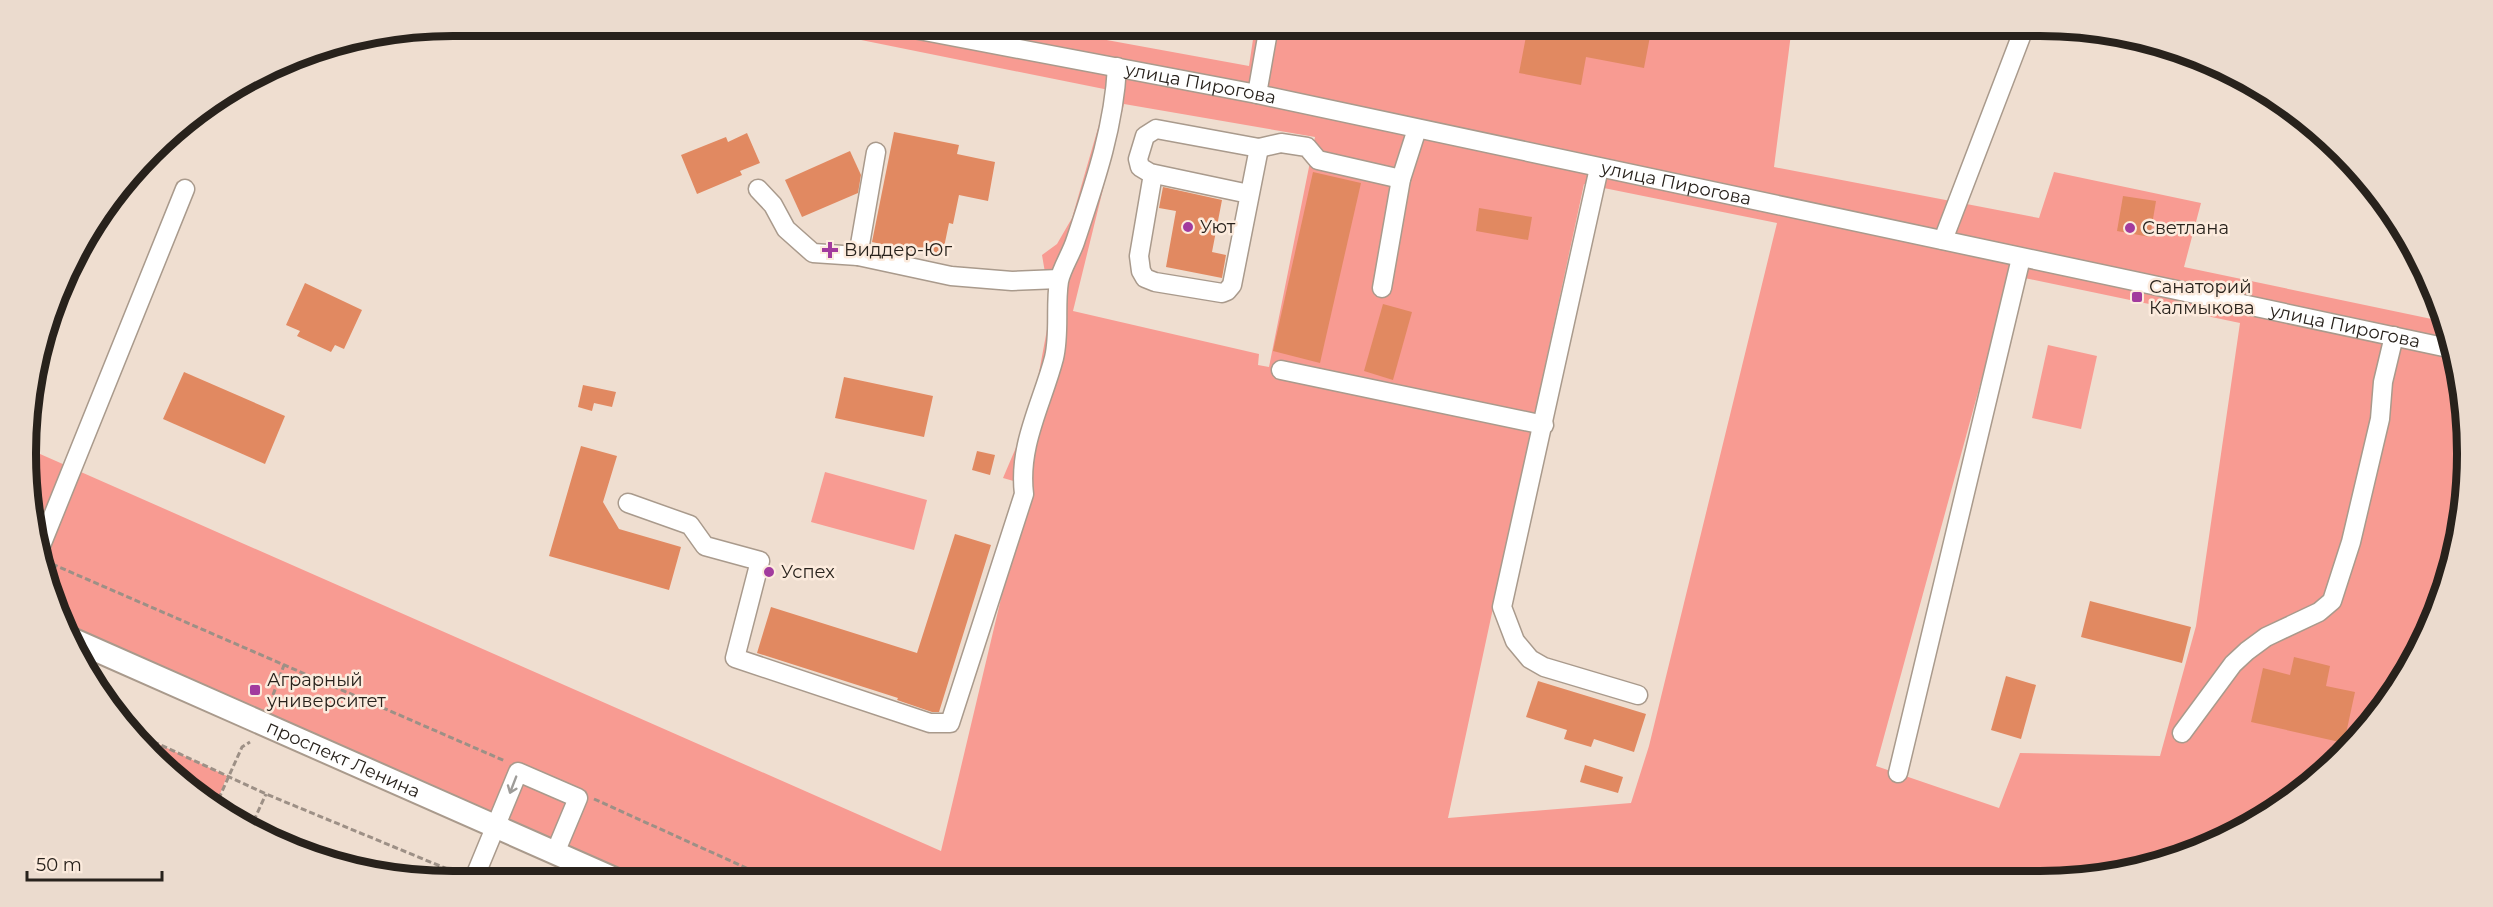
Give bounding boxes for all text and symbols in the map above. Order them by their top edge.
street label: улица Пирогова [1122,58,1278,109]
street label: улица Пирогова [1598,156,1753,210]
place label: Уют [1200,216,1236,238]
place label: Светлана [2142,217,2229,239]
marker: Уют [1181,220,1195,234]
marker: Светлана [2123,221,2137,235]
place label: Виддер-Юг [844,239,952,261]
marker: Виддер-Юг [821,241,839,259]
place label: Санаторий Калмыкова [2149,276,2255,319]
marker: Санаторий Калмыкова [2130,290,2144,304]
street label: улица Пирогова [2267,299,2422,353]
place label: Успех [781,561,835,583]
marker: Успех [762,565,776,579]
place label: Аграрный университет [266,669,386,712]
marker: Аграрный университет [248,683,262,697]
street label: проспект Ленина [263,716,423,803]
one-way arrow [507,775,518,794]
scale bar [27,844,162,882]
text: 50 m [36,854,82,876]

